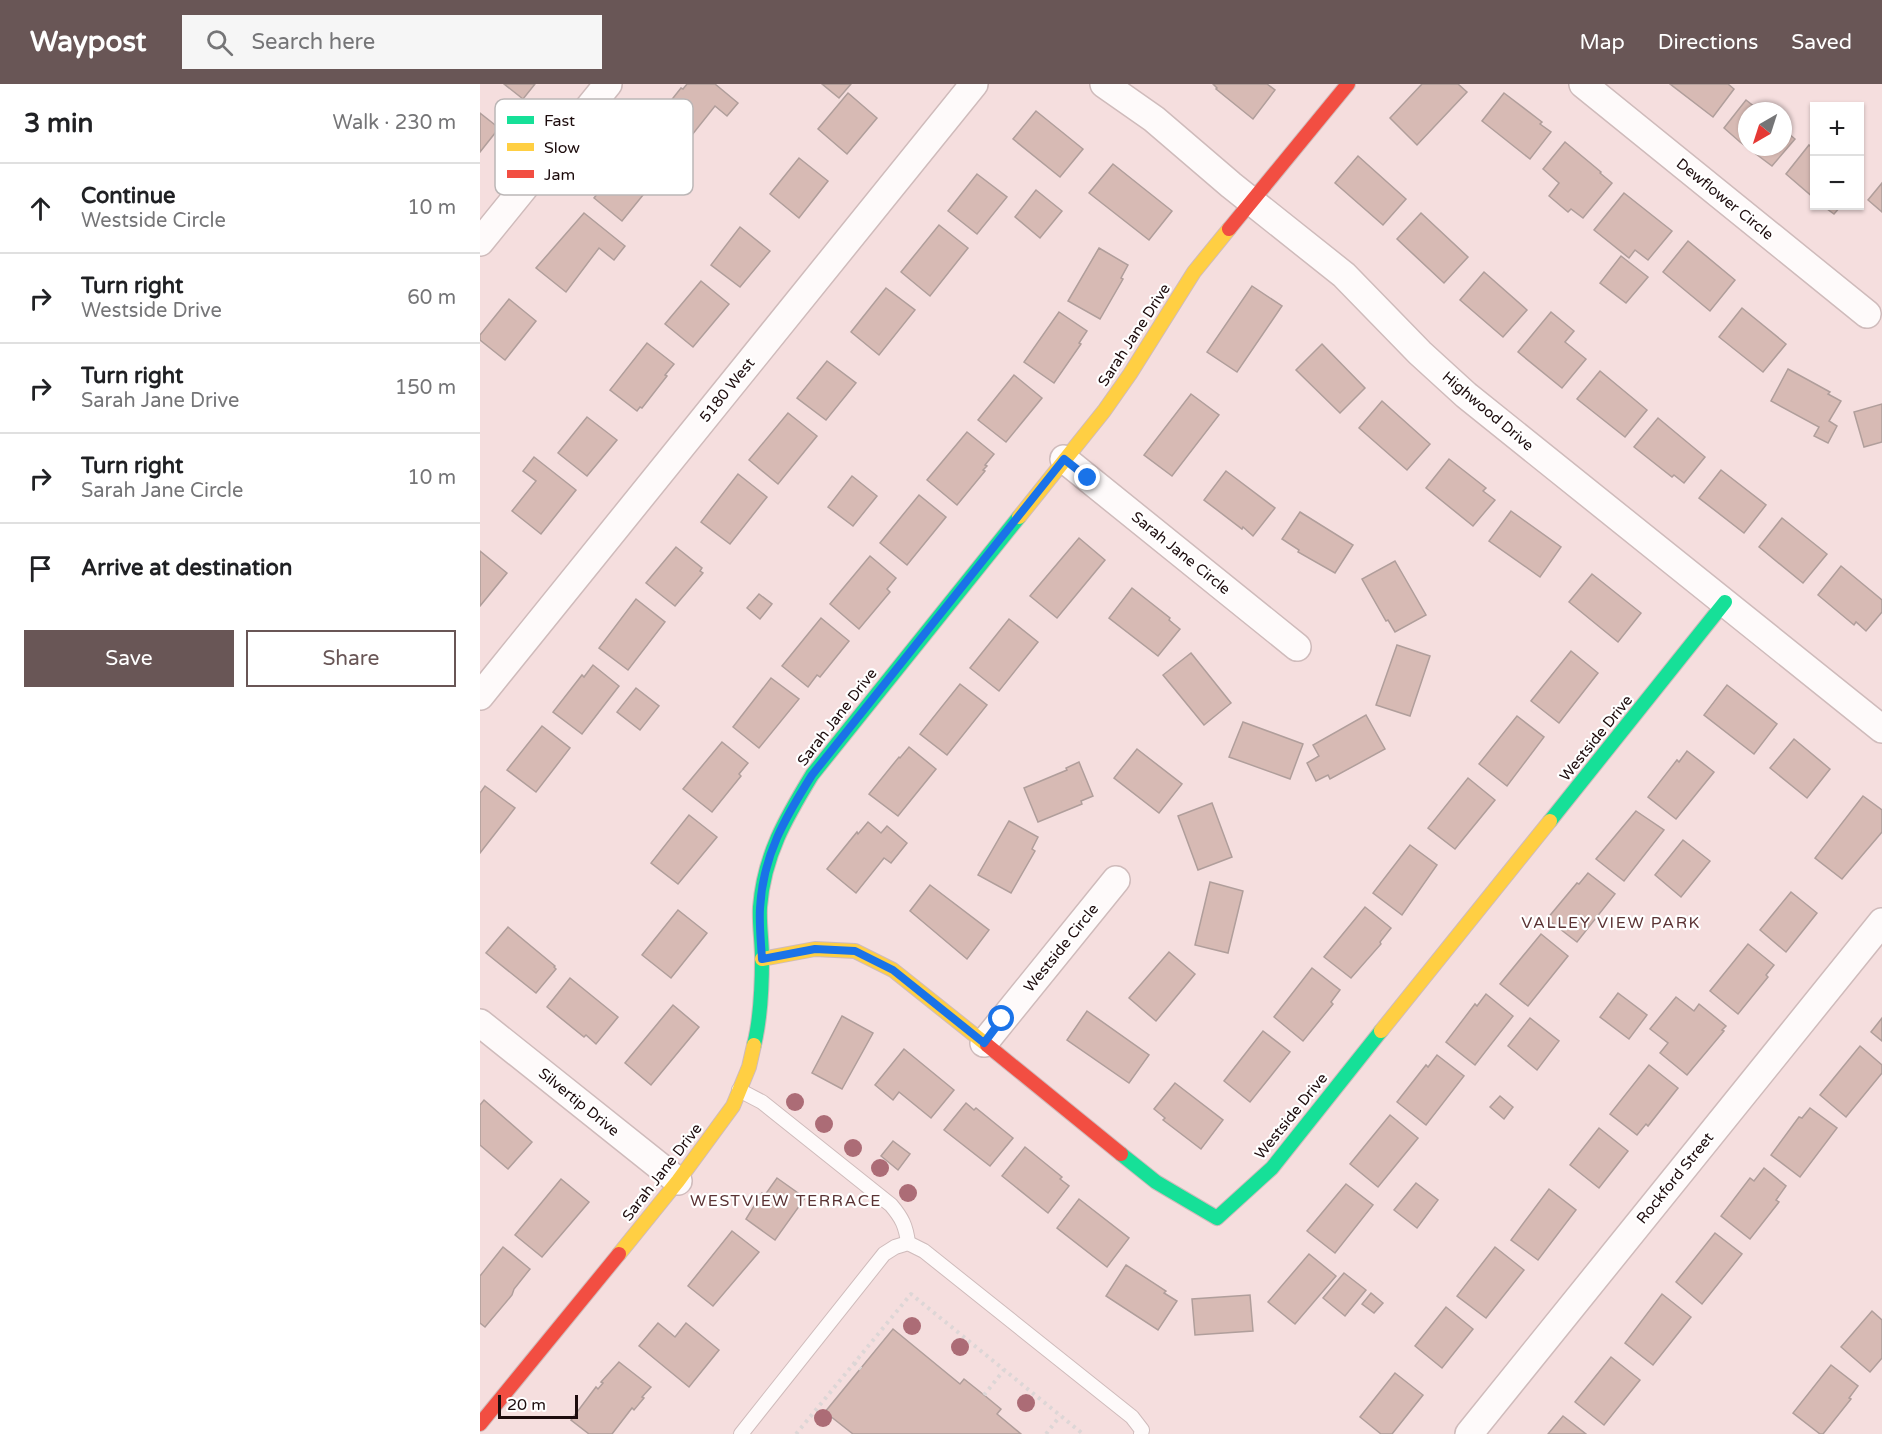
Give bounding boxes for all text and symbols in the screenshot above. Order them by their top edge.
search box [182,15,602,69]
text: Waypost [30,25,146,59]
icon: search [203,26,236,59]
text: Search here [251,29,375,55]
text: Map [1579,30,1625,55]
text: Directions [1658,30,1758,55]
text: Saved [1791,30,1852,55]
legend [495,99,693,195]
north arrow [1738,102,1792,156]
map controls [1810,102,1864,210]
button: + [1810,102,1864,156]
text: 3 min [24,108,93,139]
text: Walk · 230 m [333,111,456,135]
text: Fast [544,111,575,131]
text: Slow [544,138,580,158]
street label: Dewflower Circle [1673,154,1777,244]
button: − [1810,156,1864,210]
text: Jam [544,165,575,185]
text: Continue [81,183,176,209]
icon: ahead [24,192,57,225]
text: 10 m [407,196,456,220]
text: Westside Circle [81,209,226,233]
text: Turn right [81,273,183,299]
street label: Sarah Jane Drive [1094,280,1174,390]
icon: right [24,282,57,315]
text: 60 m [407,286,456,310]
text: Westside Drive [81,299,222,323]
street label: 5180 West [696,354,759,426]
text: Turn right [81,363,183,389]
street label: Highwood Drive [1439,368,1537,454]
icon: right [24,372,57,405]
text: 150 m [395,376,456,400]
text: Sarah Jane Drive [81,389,239,413]
text: Turn right [81,453,183,479]
icon: right [24,462,57,495]
route end [1074,464,1100,490]
text: 10 m [407,466,456,490]
text: Sarah Jane Circle [81,479,243,503]
street label: Sarah Jane Circle [1128,508,1234,598]
icon: arrive [24,552,57,585]
text: Arrive at destination [81,555,292,581]
button: Save [24,630,234,687]
button: Share [246,630,456,687]
street label: Sarah Jane Drive [793,665,881,769]
street label: Westside Drive [1556,691,1636,785]
street label: Westside Circle [1020,900,1102,996]
district label: VALLEY VIEW PARK [1521,913,1701,933]
route start [988,1005,1014,1031]
street label: Silvertip Drive [535,1064,623,1140]
street label: Westside Drive [1251,1069,1331,1163]
street label: Sarah Jane Drive [618,1120,706,1224]
street label: Rockford Street [1633,1129,1717,1227]
district label: WESTVIEW TERRACE [690,1191,882,1211]
scale bar [498,1392,578,1420]
text: 20 m [507,1395,546,1415]

